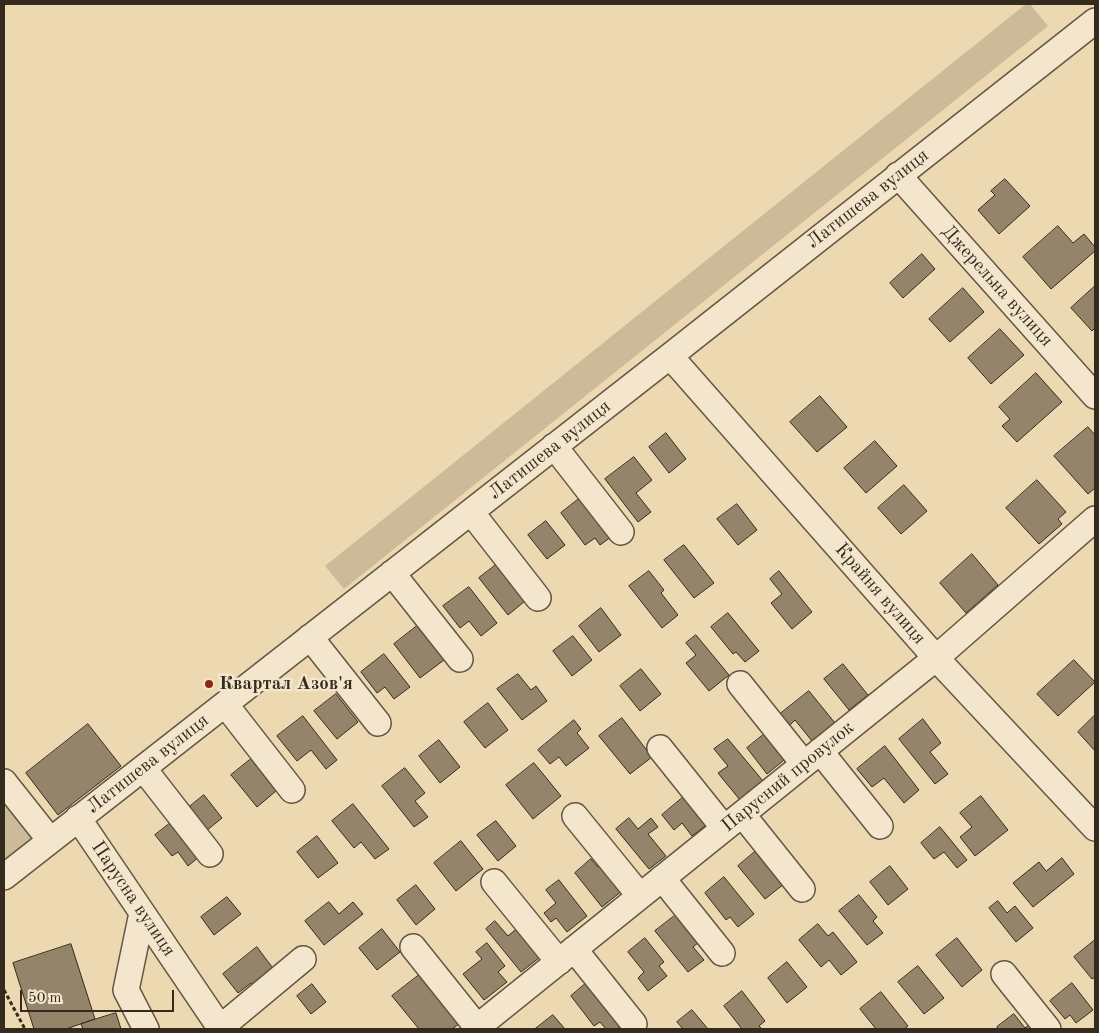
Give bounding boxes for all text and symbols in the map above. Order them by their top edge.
street label: Латишева вулиця [802,144,934,254]
street label: Джерельна вулиця [936,220,1058,352]
street label: Латишева вулиця [484,395,616,505]
street label: Крайня вулиця [830,539,930,649]
place label: Квартал Азов'я [219,673,353,695]
marker: Квартал Азов'я [203,678,215,690]
street label: Латишева вулиця [82,709,214,819]
street label: Парусний провулок [717,717,859,837]
street label: Парусна вулиця [86,837,180,961]
scale bar [22,980,176,1012]
text: 50 m [28,991,62,1006]

